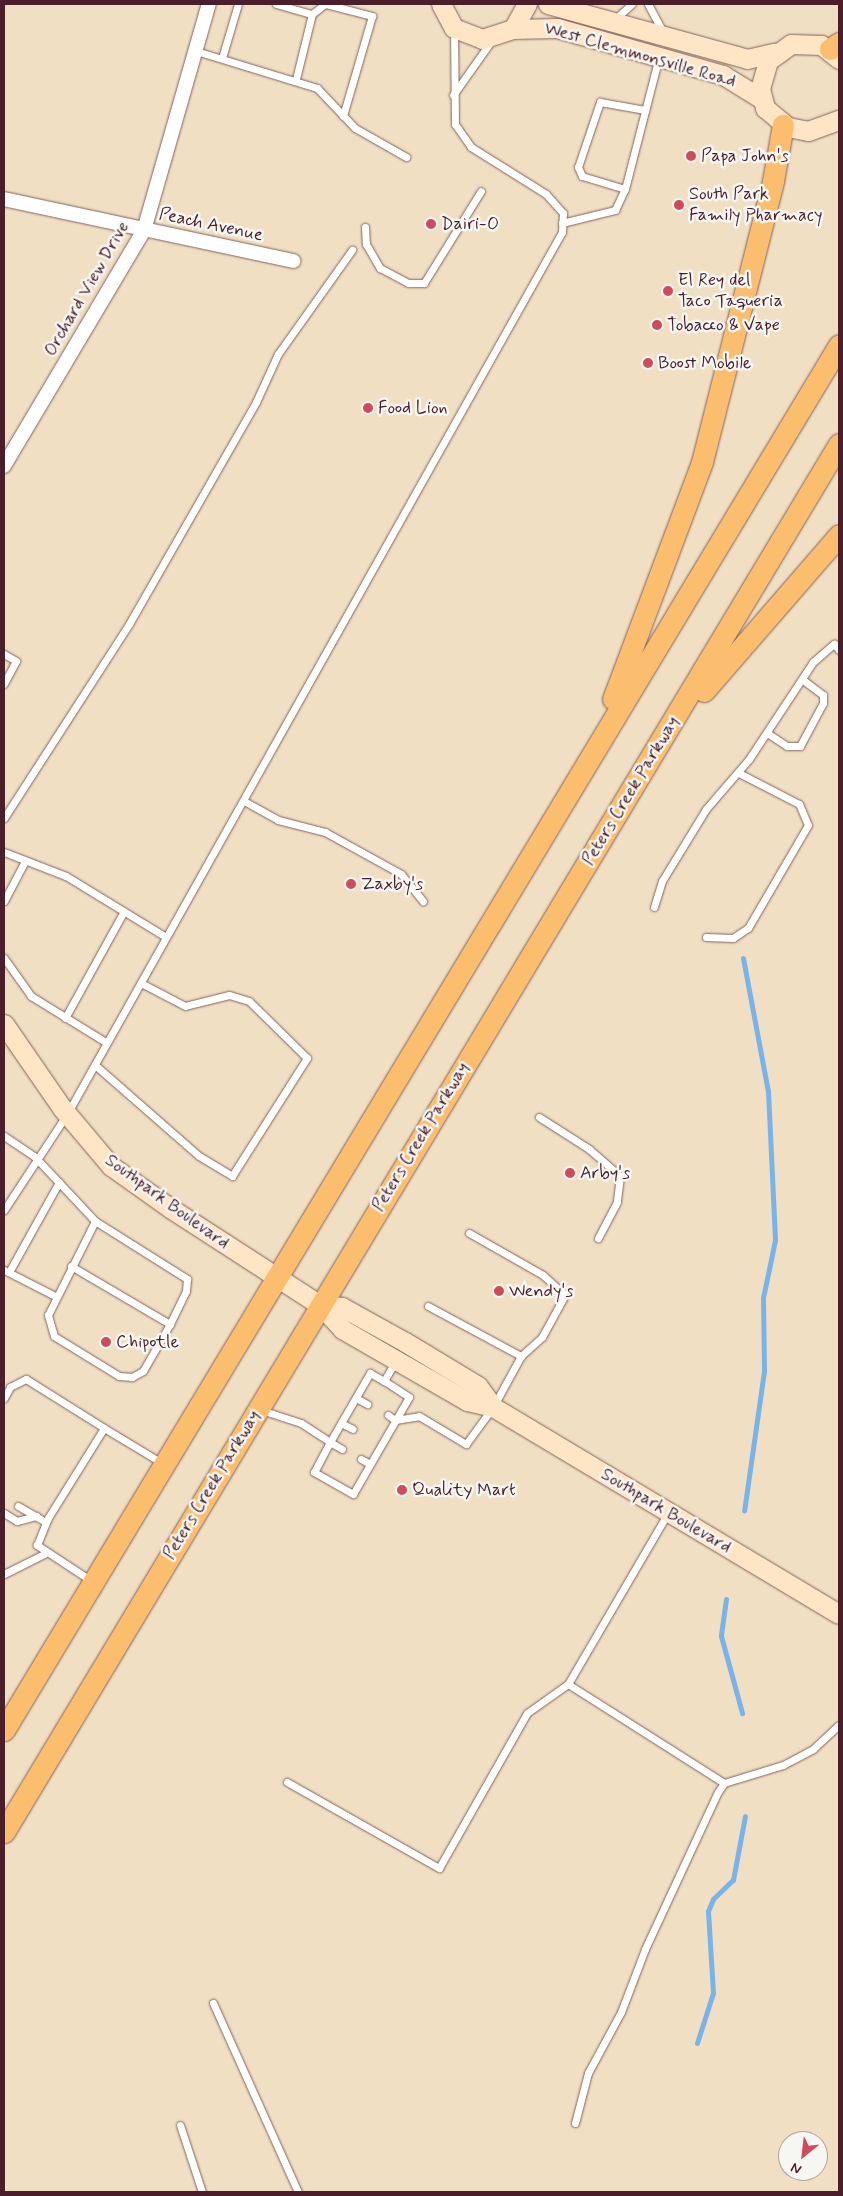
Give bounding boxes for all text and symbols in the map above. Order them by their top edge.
street label: West Clemmonsville Road [543,18,737,92]
place label: Papa John's [701,145,793,167]
marker: Papa John's [685,150,697,162]
place label: South Park Family Pharmacy [689,184,822,226]
marker: South Park Family Pharmacy [673,199,685,211]
street label: Peach Avenue [157,203,265,247]
place label: Dairi-O [441,213,499,235]
marker: Dairi-O [425,218,437,230]
street label: Orchard View Drive [41,220,133,358]
place label: El Rey del Taco Taqueria [678,270,778,312]
marker: El Rey del Taco Taqueria [662,285,674,297]
place label: Tobacco & Vape [667,314,780,336]
marker: Tobacco & Vape [651,319,663,331]
place label: Boost Mobile [658,352,751,374]
marker: Boost Mobile [642,357,654,369]
place label: Food Lion [378,397,449,419]
marker: Food Lion [362,402,374,414]
street label: Peters Creek Parkway [578,713,684,869]
place label: Zaxby's [361,873,423,895]
marker: Zaxby's [345,878,357,890]
street label: Peters Creek Parkway [368,1059,474,1215]
street label: Southpark Boulevard [101,1150,233,1254]
place label: Arby's [580,1162,630,1184]
marker: Arby's [564,1167,576,1179]
place label: Wendy's [509,1280,573,1302]
marker: Wendy's [493,1285,505,1297]
place label: Chipotle [116,1331,179,1353]
marker: Chipotle [100,1336,112,1348]
street label: Peters Creek Parkway [159,1407,265,1563]
street label: Southpark Boulevard [597,1464,735,1558]
place label: Quality Mart [412,1479,518,1501]
marker: Quality Mart [396,1484,408,1496]
north arrow [778,2131,828,2181]
text: N [788,2158,805,2178]

